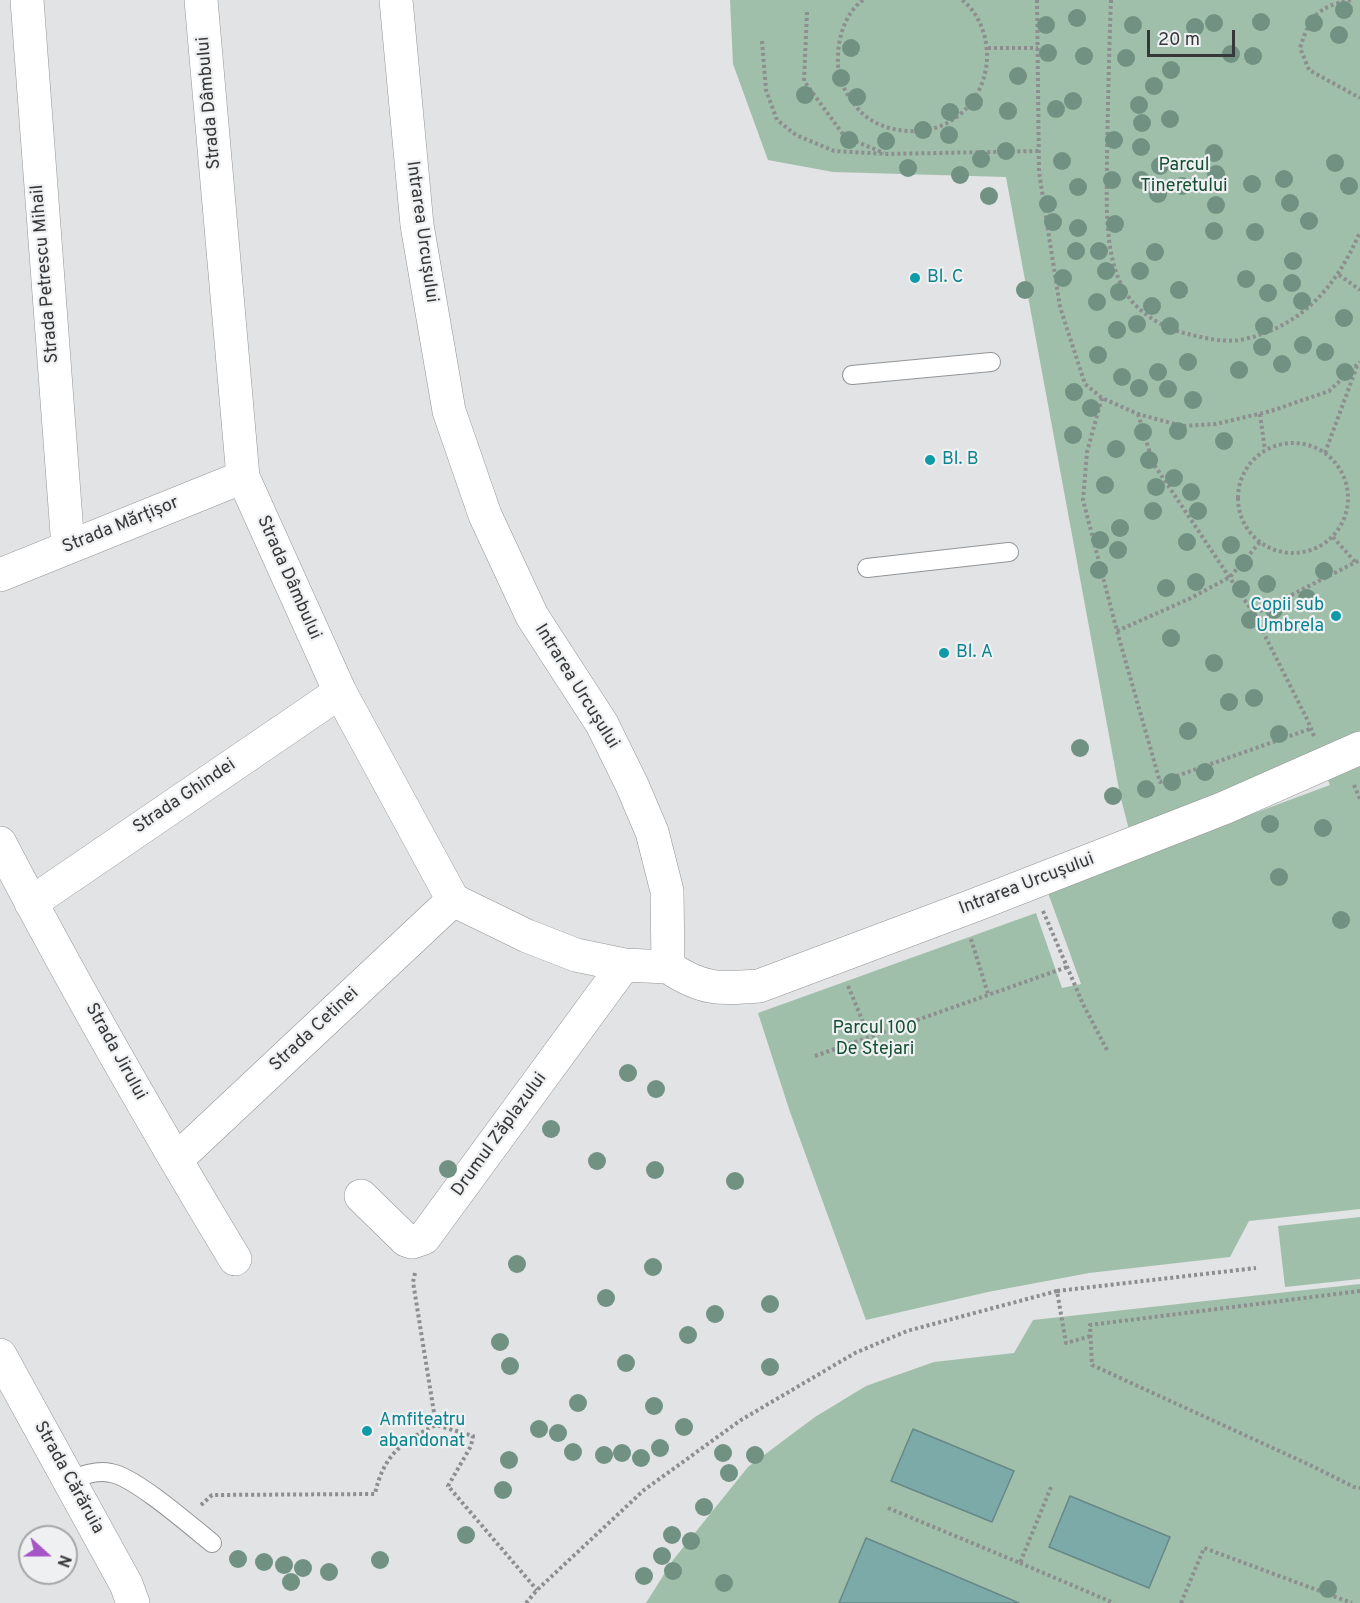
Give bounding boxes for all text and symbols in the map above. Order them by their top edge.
scale bar [1150,18,1238,56]
text: 20 m [1158,29,1200,52]
street label: Strada Dâmbului [193,36,227,170]
park label: Parcul Tineretului [1140,155,1228,198]
street label: Intrarea Urcușului [400,160,442,304]
street label: Strada Petrescu Mihail [27,184,65,364]
place label: Bl. C [927,267,963,289]
marker: Bl. C [908,271,922,285]
place label: Bl. B [942,449,979,471]
marker: Bl. B [923,453,937,467]
street label: Strada Mărțișor [60,493,182,559]
street label: Strada Dâmbului [251,513,325,643]
place label: Copii sub Umbrela [1250,595,1324,638]
marker: Copii sub Umbrela [1329,609,1343,623]
street label: Intrarea Urcușului [529,621,623,753]
place label: Bl. A [956,642,993,664]
marker: Bl. A [937,646,951,660]
street label: Strada Ghindei [130,755,240,839]
street label: Intrarea Urcușului [956,849,1098,921]
street label: Strada Cetinei [266,983,364,1077]
street label: Strada Jirului [79,1000,151,1104]
park label: Parcul 100 De Stejari [833,1018,917,1060]
street label: Drumul Zăplazului [448,1069,552,1201]
place label: Amfiteatru abandonat [379,1410,465,1452]
street label: Strada Cărăruia [28,1418,108,1538]
marker: Amfiteatru abandonat [360,1424,374,1438]
north arrow [18,1525,78,1585]
text: N [52,1552,74,1570]

